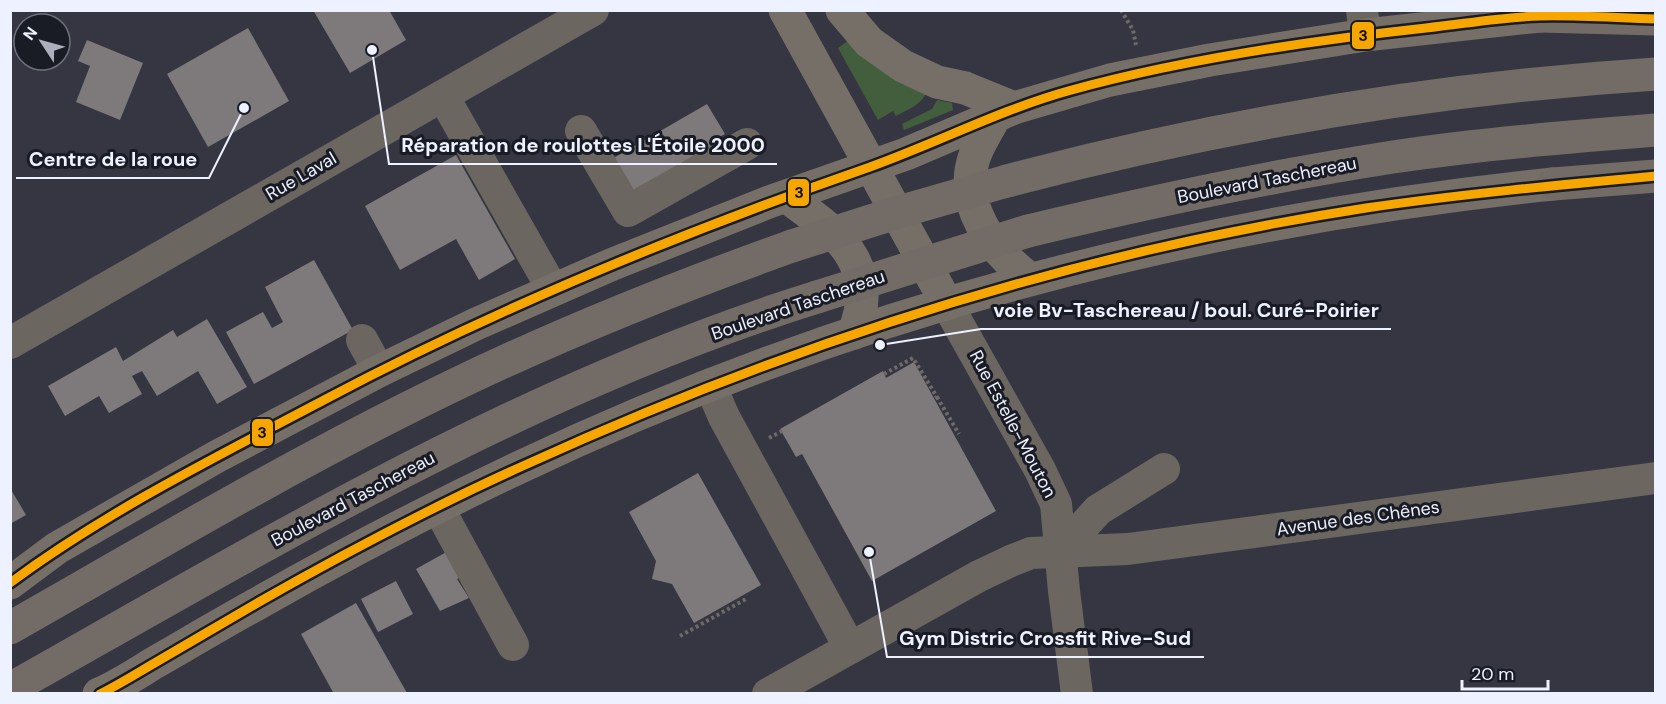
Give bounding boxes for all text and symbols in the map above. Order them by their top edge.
north arrow [12,12,72,72]
line badge: 3 [1351,21,1375,50]
text: N [18,23,42,44]
text: 3 [1358,25,1368,46]
callout: Réparation de roulottes L'Étoile 2000 [389,126,777,164]
text: Réparation de roulottes L'Étoile 2000 [401,132,765,158]
callout: Centre de la roue [16,140,209,178]
text: Centre de la roue [29,146,197,172]
street label: Rue Laval [261,146,341,206]
street label: Boulevard Taschereau [1175,151,1359,209]
line badge: 3 [787,178,810,207]
text: 3 [794,182,804,203]
street label: Boulevard Taschereau [708,264,888,346]
callout: voie Bv-Taschereau / boul. Curé-Poirier [981,291,1391,329]
text: voie Bv-Taschereau / boul. Curé-Poirier [993,297,1379,323]
street label: Rue Estelle-Mouton [964,346,1062,502]
line badge: 3 [251,418,274,447]
text: 3 [257,422,267,443]
street label: Boulevard Taschereau [267,446,439,552]
street label: Avenue des Chênes [1275,495,1441,541]
callout: Gym Distric Crossfit Rive-Sud [887,619,1204,657]
text: Gym Distric Crossfit Rive-Sud [899,625,1191,651]
scale bar [1462,653,1548,691]
text: 20 m [1471,662,1514,686]

